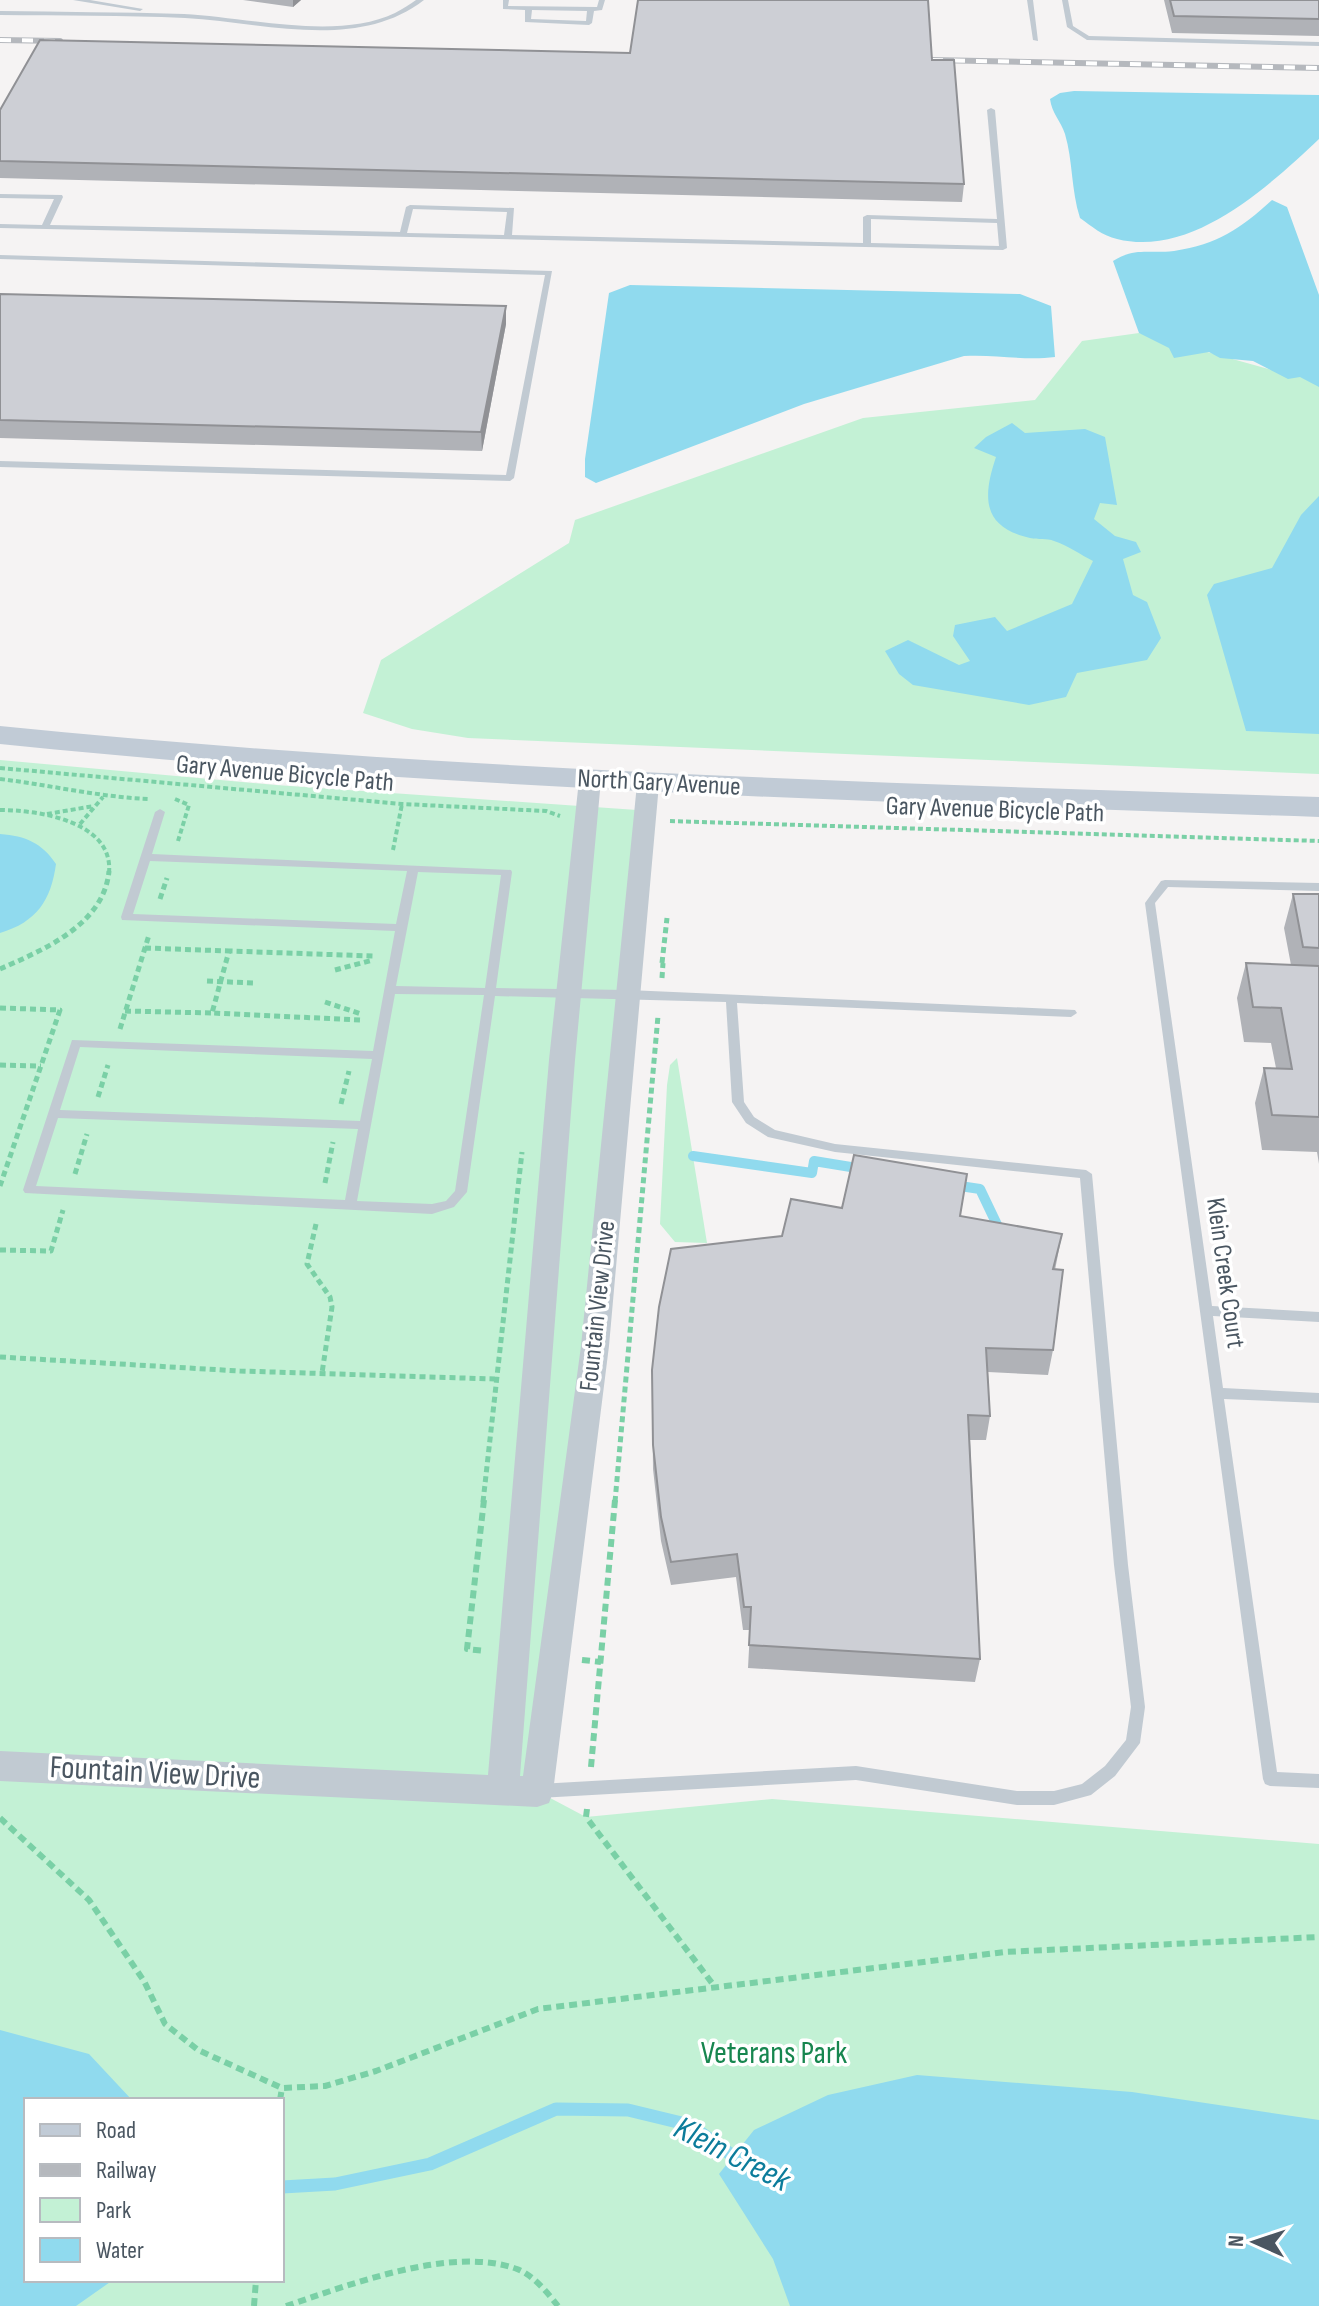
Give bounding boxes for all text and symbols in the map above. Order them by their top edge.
street label: Gary Avenue Bicycle Path [175,749,395,799]
street label: North Gary Avenue [577,763,741,803]
street label: Gary Avenue Bicycle Path [885,791,1105,829]
street label: Klein Creek Court [1199,1196,1251,1350]
street label: Fountain View Drive [574,1219,622,1393]
street label: Fountain View Drive [49,1748,261,1798]
park label: Veterans Park [701,2034,847,2073]
legend [24,2098,284,2282]
water label: Klein Creek [667,2107,798,2201]
text: Road [96,2116,136,2145]
text: Railway [96,2156,156,2185]
text: Park [96,2196,131,2225]
north arrow [1215,2202,1295,2282]
text: N [1223,2234,1250,2248]
text: Water [96,2236,144,2265]

